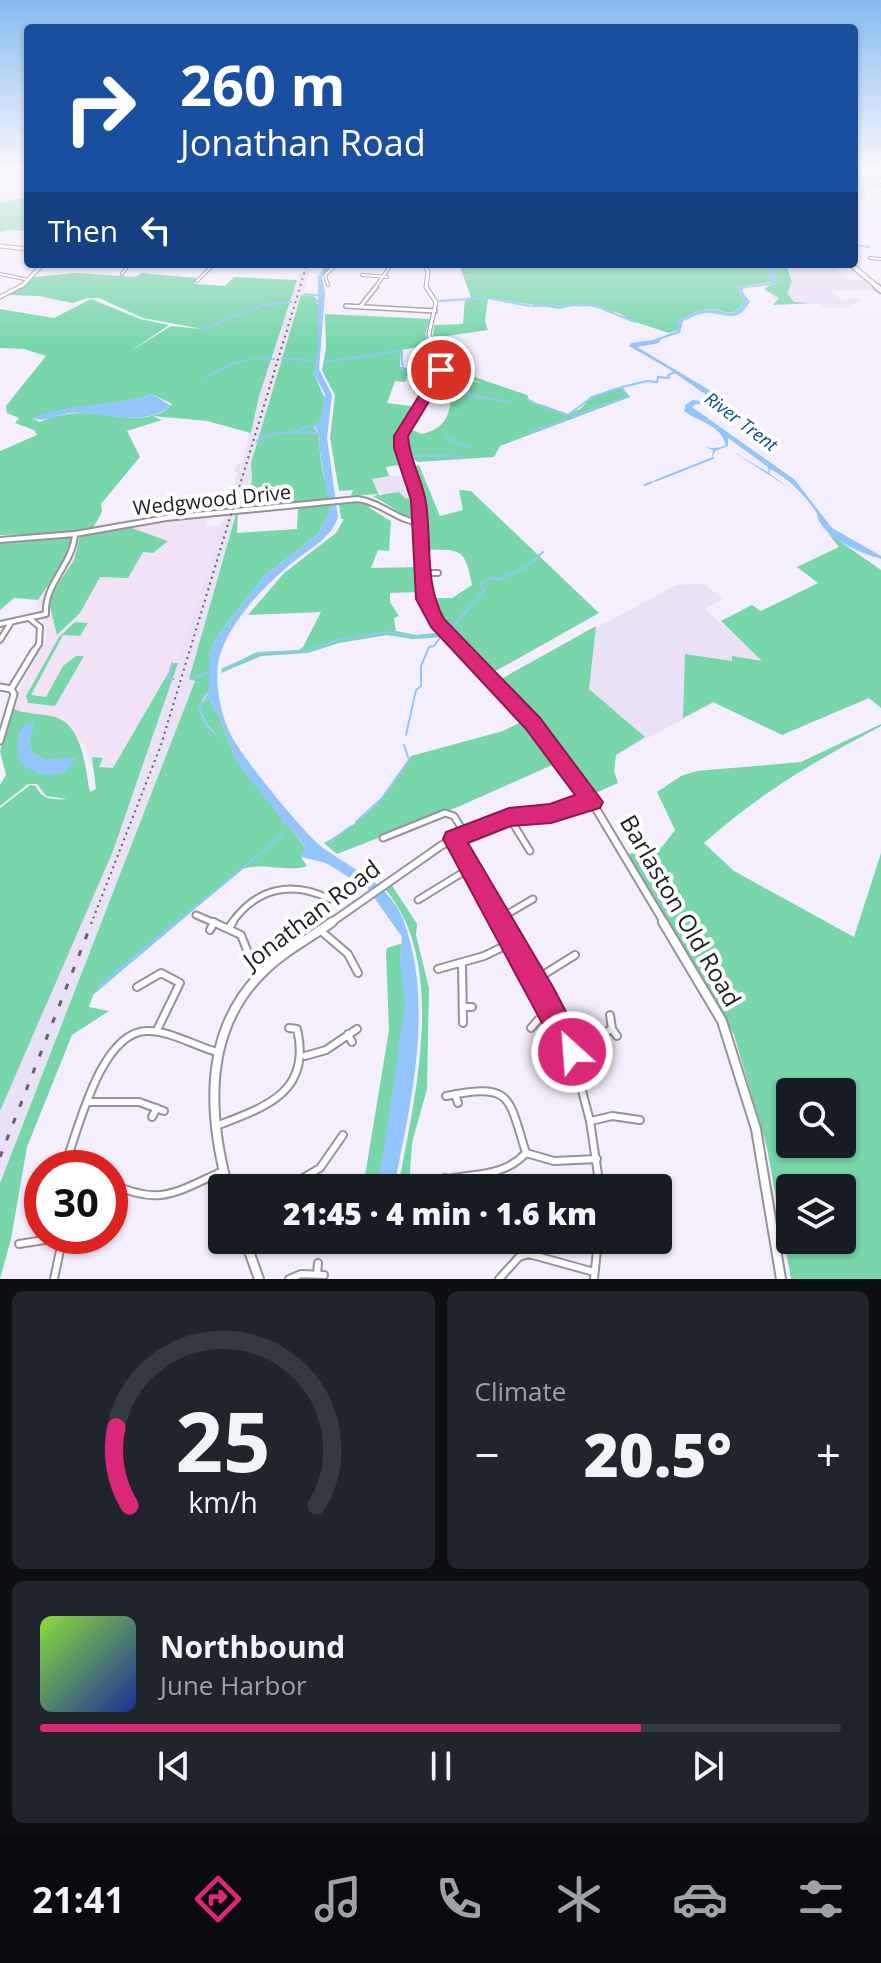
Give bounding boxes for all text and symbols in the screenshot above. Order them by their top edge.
text: 260 m [180,46,346,122]
icon: right [48,56,152,160]
text: Jonathan Road [180,118,426,167]
icon: left [134,208,178,252]
text: Then [48,210,118,251]
pin [407,336,475,404]
icon: arrive [419,348,463,392]
water label: River Trent [700,386,784,457]
street label: Wedgwood Drive [132,478,292,521]
street label: Barlaston Old Road [613,808,750,1012]
street label: Jonathan Road [234,851,386,977]
position arrow [530,1010,614,1094]
map controls [776,1078,856,1254]
button: search [776,1078,856,1158]
speed limit sign: 30 [24,1150,128,1254]
button: layers [776,1174,856,1254]
text: 21:45 · 4 min · 1.6 km [283,1193,597,1234]
text: Climate [475,1373,566,1409]
text: 25 [176,1383,271,1496]
text: 20.5° [584,1413,732,1495]
text: − [475,1424,500,1484]
text: + [816,1424,841,1484]
text: km/h [189,1482,258,1521]
text: Northbound [160,1626,345,1667]
text: June Harbor [160,1667,307,1703]
icon: previous [152,1744,196,1788]
icon: pause [419,1744,463,1788]
icon: next [686,1744,730,1788]
icon: directions [190,1871,246,1927]
icon: music [310,1871,366,1927]
icon: phone [431,1871,487,1927]
icon: climate [551,1871,607,1927]
icon: car [672,1871,728,1927]
icon: filters [793,1871,849,1927]
text: 21:41 [32,1875,125,1924]

